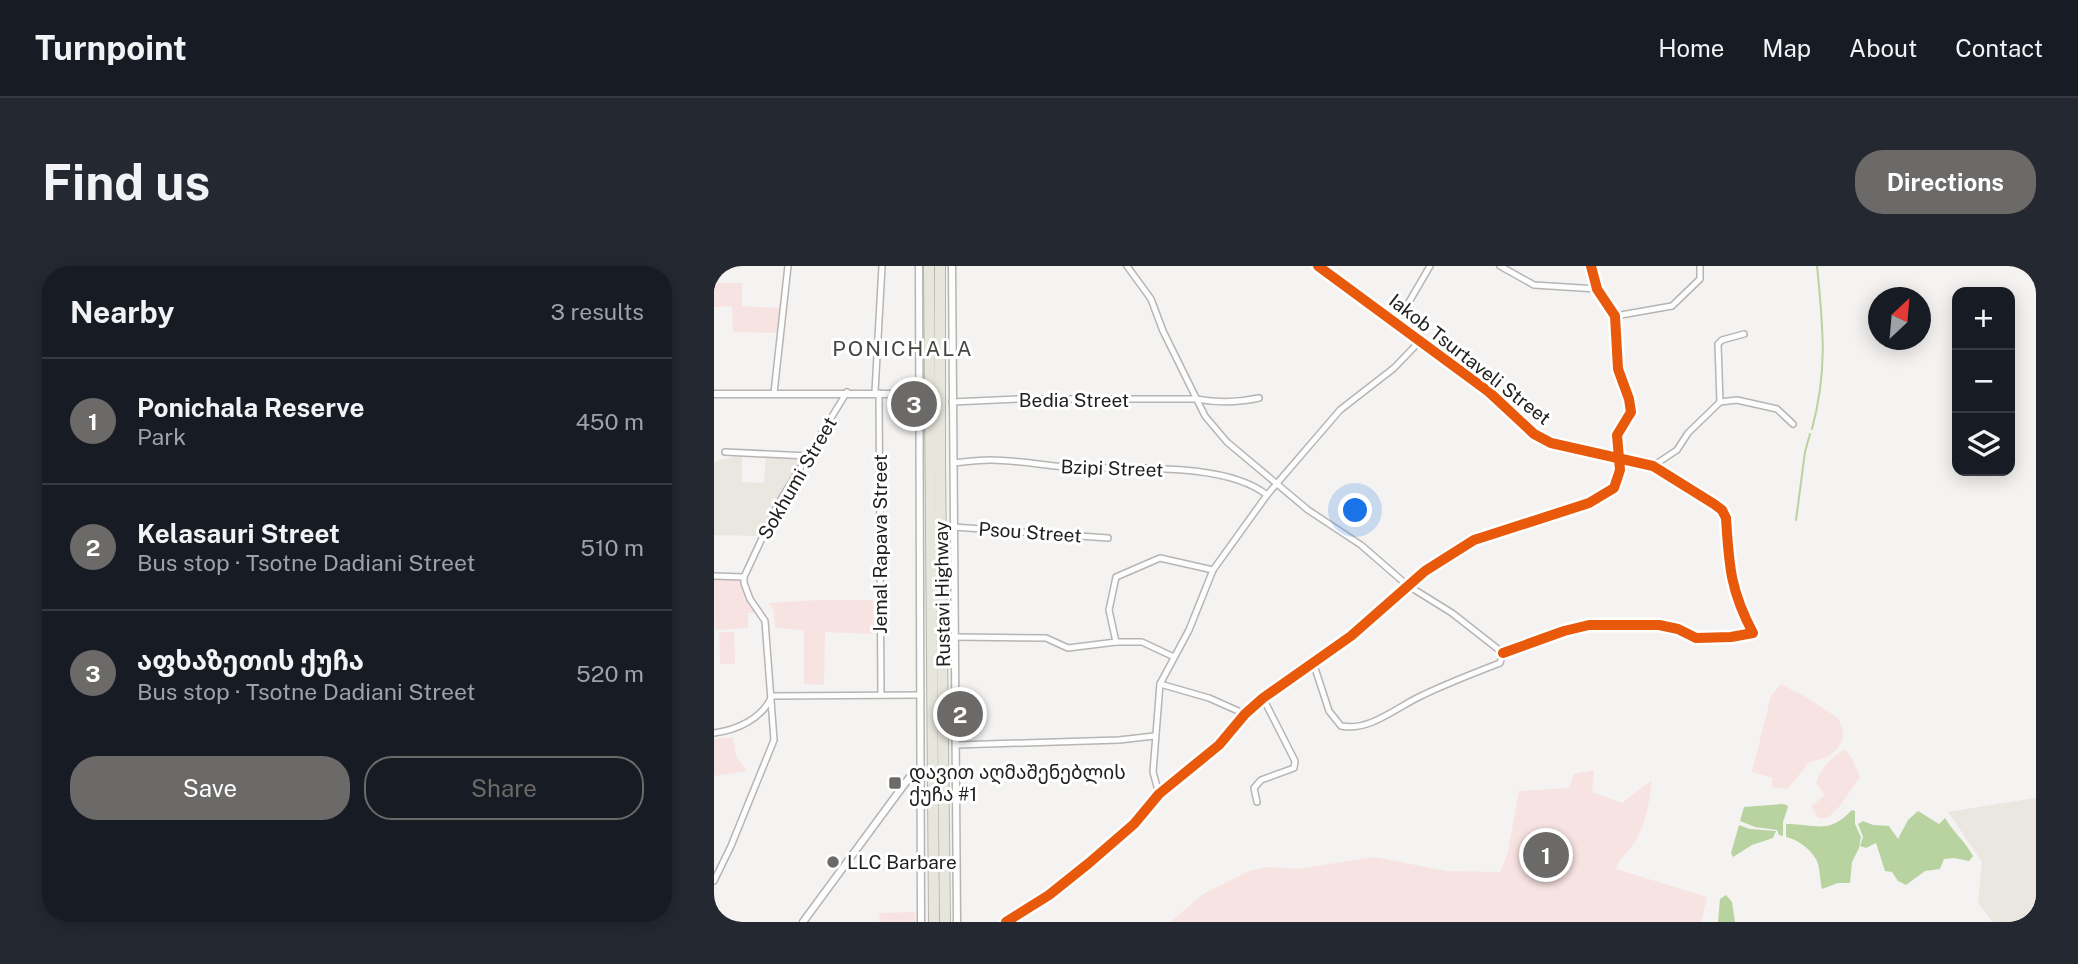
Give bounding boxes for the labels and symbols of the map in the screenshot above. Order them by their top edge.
north arrow [1868,287,1931,350]
street label: Iakob Tsurtaveli Street [1385,289,1555,429]
district label: PONICHALA [832,336,974,361]
pin: 3 [891,378,937,430]
street label: Bedia Street [1019,389,1129,411]
street label: Sokhumi Street [753,413,841,543]
street label: Jemal Rapava Street [869,454,891,634]
street label: Bzipi Street [1060,455,1164,481]
your location [1338,493,1372,527]
street label: Psou Street [978,517,1082,547]
street label: Rustavi Highway [930,521,954,667]
pin: 2 [937,688,983,740]
place label: დავით აღმაშენებლის ქუჩა #1 [909,761,1126,806]
marker: დავით აღმაშენებლის ქუჩა #1 [887,775,903,791]
pin: 1 [1523,829,1569,881]
place label: LLC Barbare [847,851,957,873]
marker: LLC Barbare [825,854,841,870]

